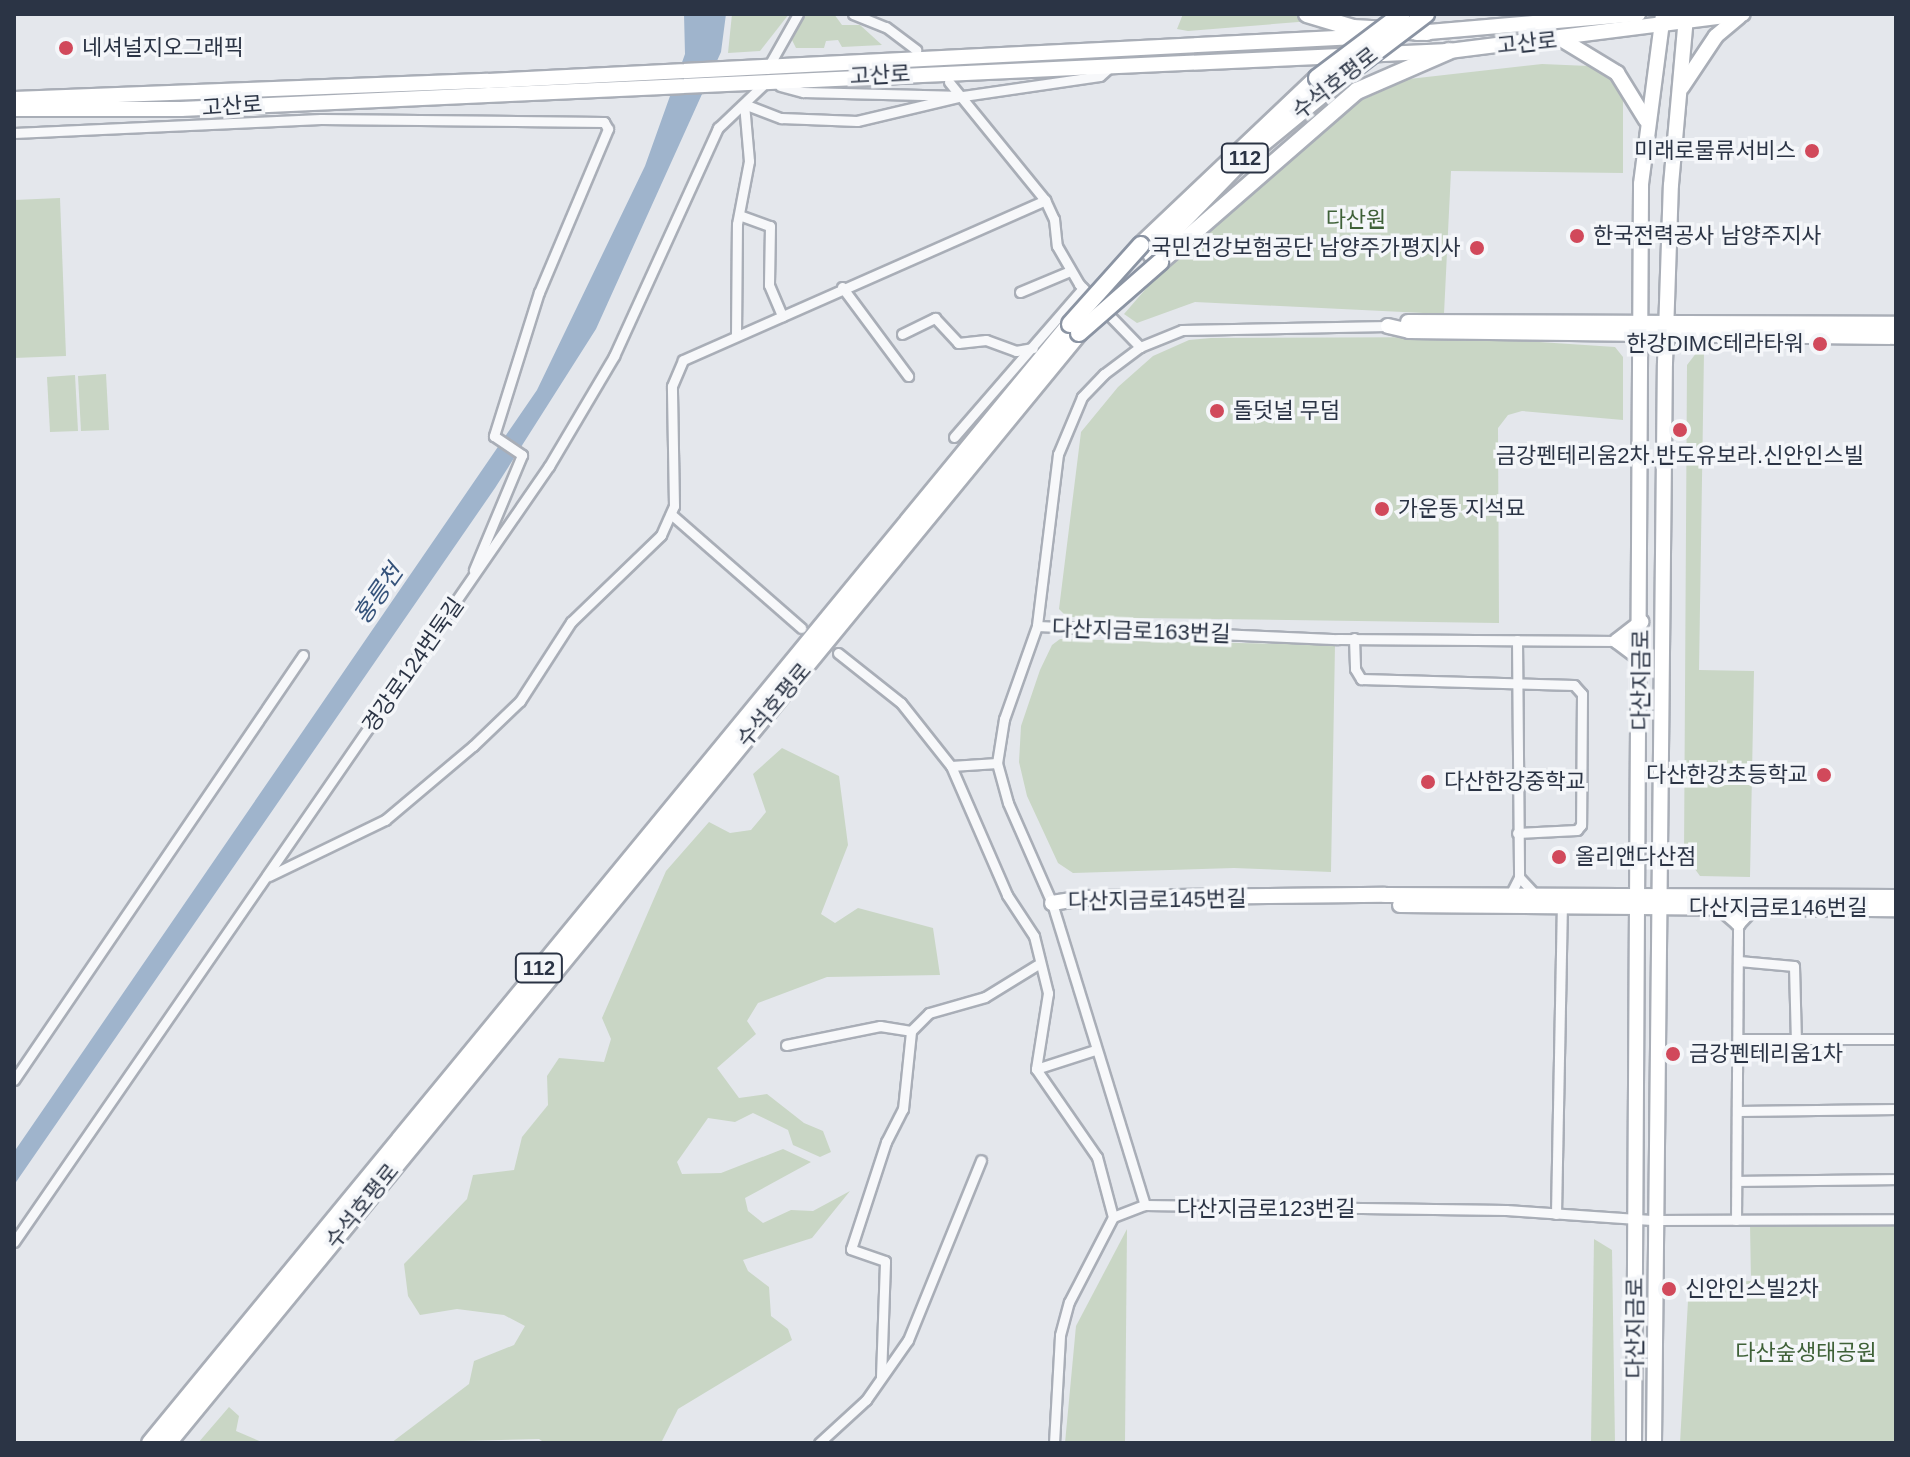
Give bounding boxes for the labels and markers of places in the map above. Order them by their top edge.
place label: 네셔널지오그래픽 [82,35,244,61]
marker: 네셔널지오그래픽 [57,39,75,57]
place label: 미래로물류서비스 [1634,138,1796,164]
marker: 미래로물류서비스 [1803,142,1821,160]
place label: 한국전력공사 남양주지사 [1593,223,1822,249]
marker: 한국전력공사 남양주지사 [1568,227,1586,245]
place label: 국민건강보험공단 남양주가평지사 [1151,235,1461,261]
marker: 국민건강보험공단 남양주가평지사 [1468,239,1486,257]
place label: 한강DIMC테라타워 [1626,331,1804,357]
marker: 한강DIMC테라타워 [1811,335,1829,353]
place label: 돌덧널 무덤 [1233,398,1340,424]
marker: 돌덧널 무덤 [1208,402,1226,420]
marker: 금강펜테리움2차.반도유보라.신안인스빌 [1671,421,1689,439]
place label: 금강펜테리움2차.반도유보라.신안인스빌 [1496,443,1864,469]
place label: 가운동 지석묘 [1398,496,1526,522]
marker: 가운동 지석묘 [1373,500,1391,518]
place label: 다산한강초등학교 [1646,762,1808,788]
marker: 다산한강초등학교 [1815,766,1833,784]
place label: 다산한강중학교 [1444,769,1586,795]
marker: 다산한강중학교 [1419,773,1437,791]
place label: 올리앤다산점 [1575,844,1696,870]
marker: 올리앤다산점 [1550,848,1568,866]
place label: 금강펜테리움1차 [1689,1041,1843,1067]
marker: 금강펜테리움1차 [1664,1045,1682,1063]
place label: 신안인스빌2차 [1685,1276,1819,1302]
marker: 신안인스빌2차 [1660,1280,1678,1298]

